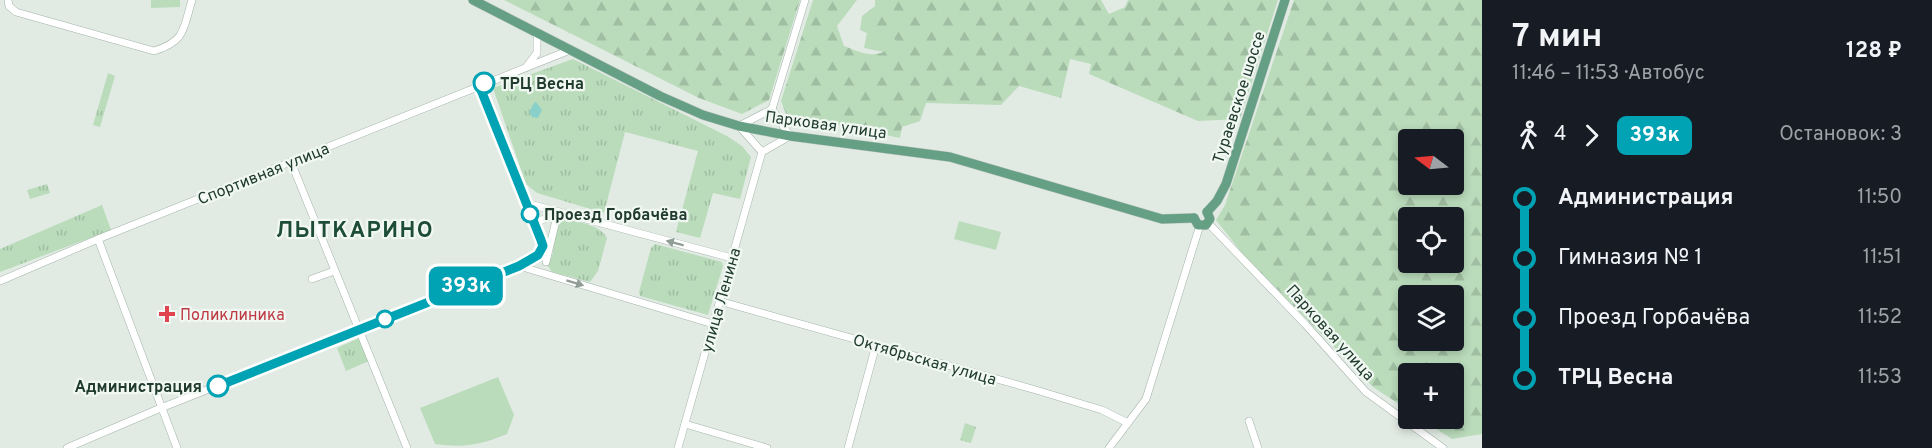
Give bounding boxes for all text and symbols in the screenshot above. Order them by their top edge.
text: 7 мин [1512,17,1602,59]
street label: Тураевское шоссе [1209,29,1271,166]
text: 128 ₽ [1846,38,1902,65]
text: 11:46 – 11:53 · Автобус [1512,61,1705,87]
marker: ТРЦ Весна [473,72,495,94]
place label: ТРЦ Весна [500,75,584,95]
street label: Парковая улица [764,108,888,144]
icon: walk [1512,119,1545,152]
icon: forward [1575,119,1608,152]
text: 4 [1554,122,1566,148]
text: 393к [1629,122,1680,149]
text: Остановок: 3 [1779,122,1902,148]
north arrow [1398,129,1464,195]
map controls [1398,129,1464,429]
street label: Спортивная улица [195,139,333,210]
text: Администрация [1558,185,1733,212]
text: 11:50 [1857,185,1902,211]
marker: Проезд Горбачёва [521,205,539,223]
place label: Проезд Горбачёва [544,206,687,226]
button: locate [1398,207,1464,273]
district label: ЛЫТКАРИНО [276,218,434,245]
one-way arrow [666,237,684,247]
text: Гимназия № 1 [1558,245,1702,272]
text: 11:51 [1863,245,1902,271]
street label: улица Ленина [697,246,746,355]
line badge: 393к [424,266,508,306]
text: 393к [441,273,491,300]
one-way arrow [566,279,584,288]
street label: Парковая улица [1281,281,1378,386]
button: layers [1398,285,1464,351]
marker: Поликлиника [158,305,176,323]
text: Проезд Горбачёва [1558,305,1750,332]
text: 11:52 [1858,305,1902,331]
place label: Поликлиника [180,306,285,326]
unlabelled marker [376,310,394,328]
street label: Октябрьская улица [850,331,998,391]
button: + [1398,363,1464,429]
text: ТРЦ Весна [1558,365,1673,392]
text: 11:53 [1858,365,1902,391]
marker: Администрация [207,375,229,397]
place label: Администрация [74,378,202,398]

